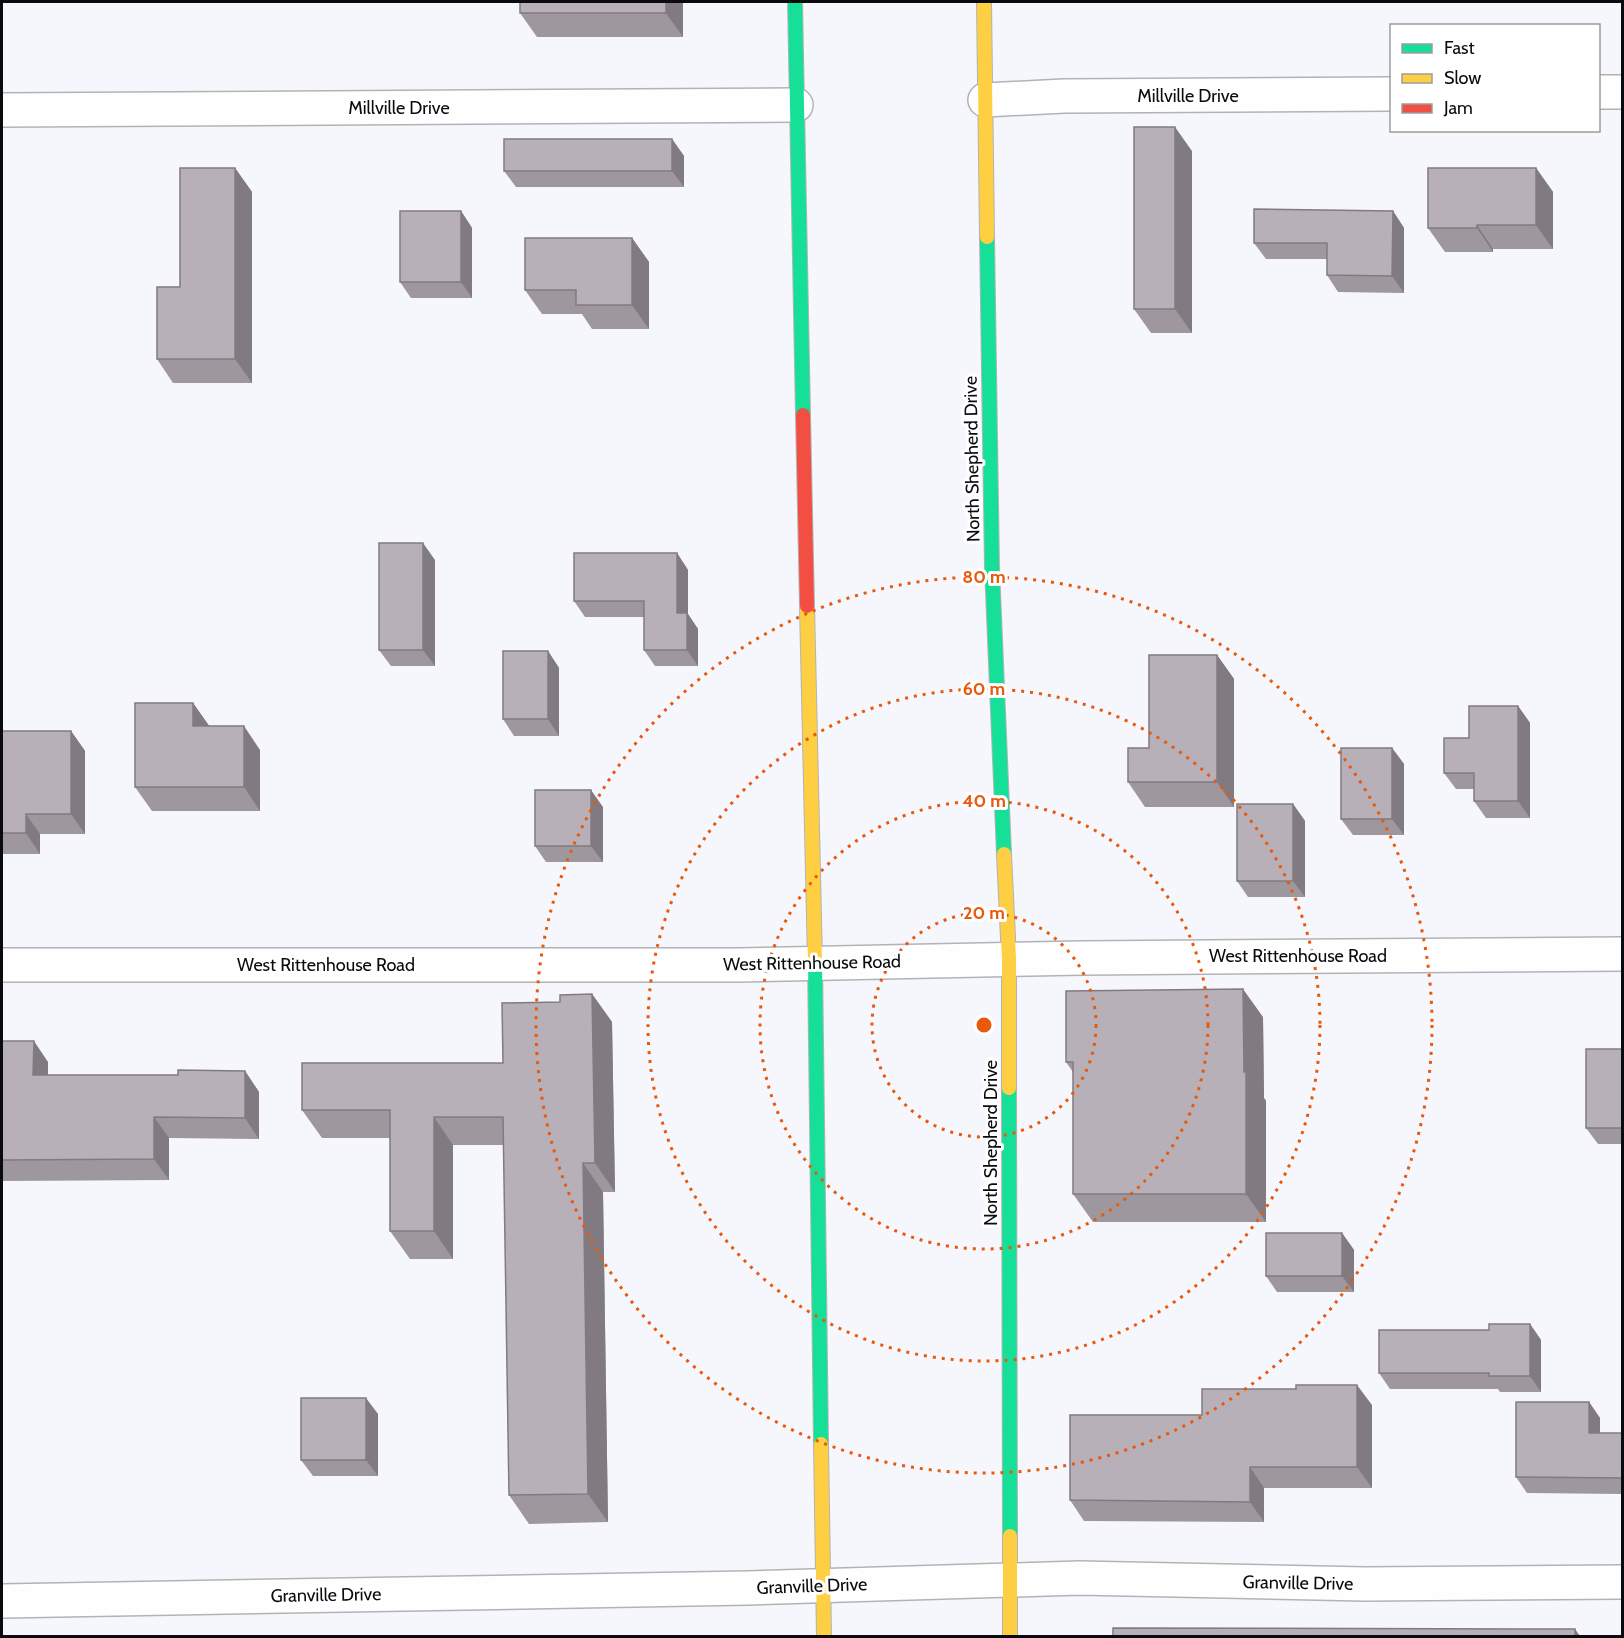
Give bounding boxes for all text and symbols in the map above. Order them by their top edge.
legend [1390,24,1600,132]
text: Fast [1444,37,1475,59]
text: Slow [1444,67,1481,89]
street label: Millville Drive [1137,85,1239,107]
street label: Millville Drive [348,97,450,119]
text: Jam [1443,97,1473,119]
street label: North Shepherd Drive [960,376,984,542]
text: 80 m [962,566,1006,588]
text: 60 m [963,678,1005,700]
text: 40 m [962,790,1006,812]
text: 20 m [963,902,1005,924]
street label: West Rittenhouse Road [1209,945,1387,967]
street label: West Rittenhouse Road [723,950,901,976]
street label: West Rittenhouse Road [237,954,415,976]
centre of rings [974,1015,994,1035]
street label: North Shepherd Drive [980,1060,1002,1226]
street label: Granville Drive [1242,1571,1354,1595]
street label: Granville Drive [756,1573,868,1599]
street label: Granville Drive [270,1583,382,1607]

